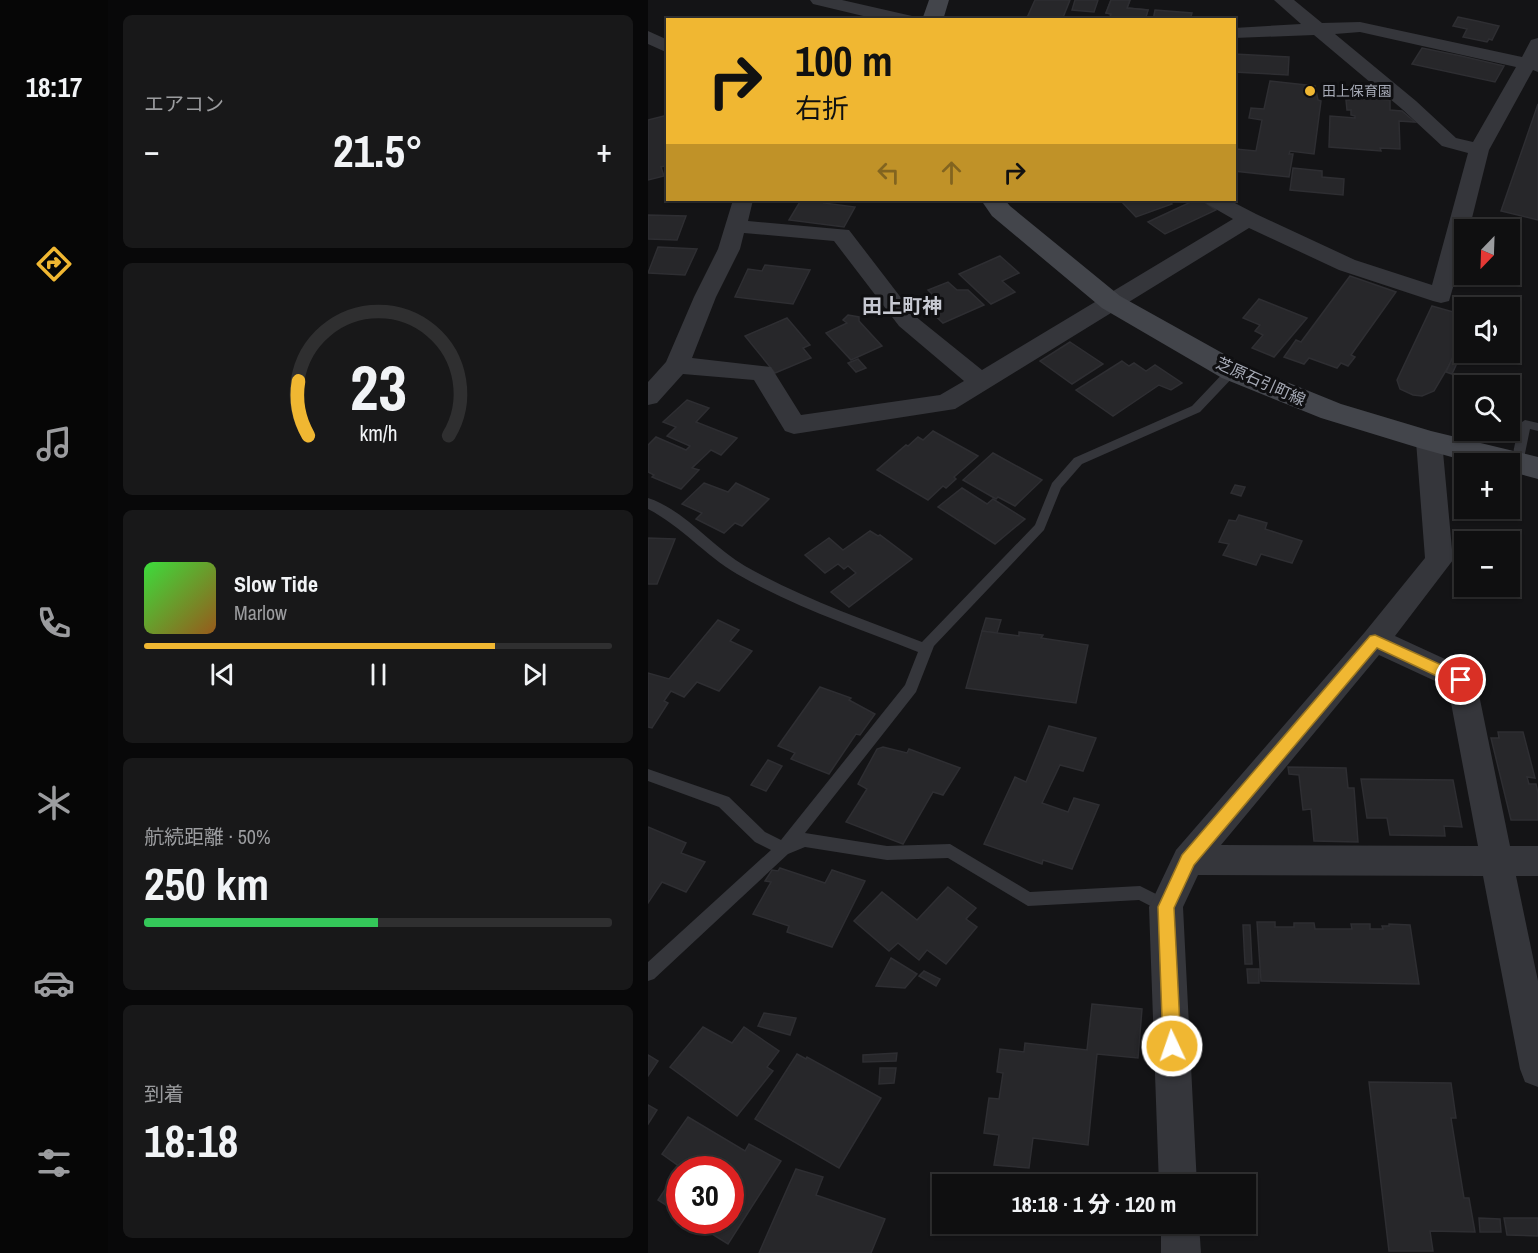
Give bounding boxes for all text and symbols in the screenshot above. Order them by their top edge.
text: 100 m [795,33,893,89]
icon: right [696,42,774,120]
text: 18:17 [26,69,82,105]
place label: 田上保育園 [1322,82,1392,100]
marker: 田上保育園 [1303,84,1317,98]
text: エアコン [144,90,224,117]
text: 右折 [795,90,849,126]
text: 21.5° [333,120,423,181]
text: − [144,128,160,172]
text: + [596,128,612,172]
icon: left [872,156,905,189]
icon: ahead [935,156,968,189]
icon: right [998,156,1031,189]
north arrow [1454,219,1520,285]
map controls [1454,219,1520,597]
icon: directions [33,243,75,285]
district label: 田上町神 [862,292,942,319]
button: sound [1454,297,1520,363]
text: 23 [350,345,406,429]
street label: 芝原石引町線 [1213,351,1309,411]
button: search [1454,375,1520,441]
text: km/h [359,419,397,448]
icon: music [33,423,75,465]
button: + [1454,453,1520,519]
button: − [1454,531,1520,597]
text: Slow Tide [234,569,318,599]
text: Marlow [234,599,287,626]
icon: phone [33,602,75,644]
pin [1435,654,1486,705]
icon: previous [206,658,239,691]
icon: pause [362,658,395,691]
icon: next [518,658,551,691]
icon: arrive [1444,663,1477,696]
icon: climate [33,782,75,824]
text: 航続距離 · 50% [144,823,271,850]
text: 250 km [144,853,269,914]
icon: car [33,962,75,1004]
position arrow [1140,1014,1204,1078]
text: 到着 [144,1080,184,1107]
text: 18:18 [144,1110,238,1171]
icon: filters [33,1142,75,1184]
speed limit sign: 30 [666,1156,744,1234]
text: 18:18 · 1 分 · 120 m [1012,1189,1176,1219]

